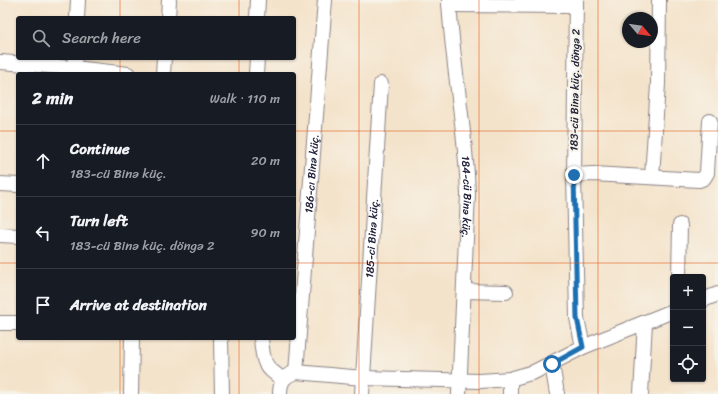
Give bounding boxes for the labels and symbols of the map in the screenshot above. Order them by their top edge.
north arrow [622,12,658,48]
street label: 183-cü Binə küç. döngə 2 [564,28,586,151]
street label: 186-cı Binə küç. [299,133,324,214]
street label: 184-cü Binə küç. [456,155,478,239]
route end [565,166,583,184]
street label: 185-ci Binə küç. [360,198,383,279]
route start [543,355,561,373]

